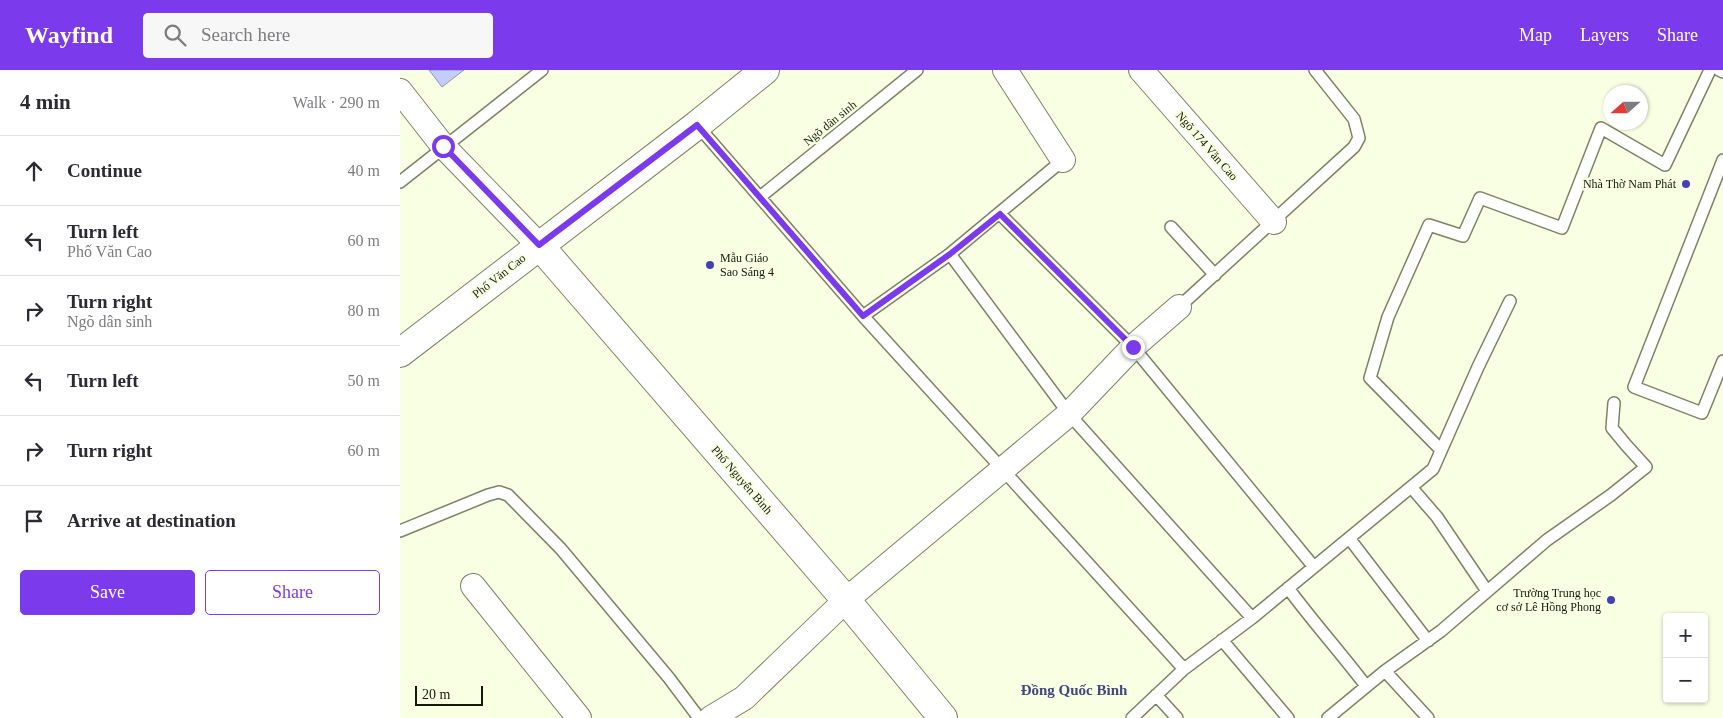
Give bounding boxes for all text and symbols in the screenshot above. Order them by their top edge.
search box [143,13,493,58]
icon: search [161,21,189,49]
text: Wayfind [25,22,113,48]
text: Search here [201,24,290,45]
text: Map [1519,25,1552,45]
text: Layers [1580,25,1629,45]
text: Share [1657,25,1698,45]
north arrow [1603,85,1648,130]
text: 4 min [20,90,71,114]
text: Walk · 290 m [293,94,380,111]
street label: Ngõ dân sinh [801,97,859,149]
street label: Ngõ 174 Văn Cao [1173,109,1241,183]
route start [432,135,455,158]
icon: ahead [20,157,48,185]
text: Continue [67,160,142,181]
text: 40 m [348,162,380,179]
place label: Nhà Thờ Nam Phát [1583,177,1677,191]
marker: Nhà Thờ Nam Phát [1680,178,1692,190]
text: Turn left [67,221,139,242]
icon: left [20,227,48,255]
text: 60 m [348,232,380,249]
text: Phố Văn Cao [67,243,152,260]
street label: Phố Văn Cao [470,251,528,301]
place label: Mẫu Giáo Sao Sáng 4 [720,251,774,279]
marker: Mẫu Giáo Sao Sáng 4 [704,259,716,271]
text: Turn right [67,291,152,312]
icon: right [20,297,48,325]
text: 80 m [348,302,380,319]
text: Ngõ dân sinh [67,313,152,330]
route end [1122,336,1145,359]
icon: left [20,367,48,395]
text: Turn left [67,370,139,391]
text: 50 m [348,372,380,389]
icon: right [20,437,48,465]
text: Turn right [67,440,152,461]
text: 60 m [348,442,380,459]
street label: Phố Nguyễn Bình [709,443,775,517]
icon: arrive [20,507,48,535]
text: Arrive at destination [67,510,236,531]
button: Save [20,570,195,615]
button: Share [205,570,380,615]
place label: Trường Trung học cơ sở Lê Hồng Phong [1496,586,1601,614]
marker: Trường Trung học cơ sở Lê Hồng Phong [1605,594,1617,606]
map controls [1663,613,1708,703]
button: + [1663,613,1708,658]
button: − [1663,658,1708,703]
district label: Đồng Quốc Bình [1021,682,1128,698]
scale bar [415,683,482,706]
text: 20 m [422,687,450,702]

